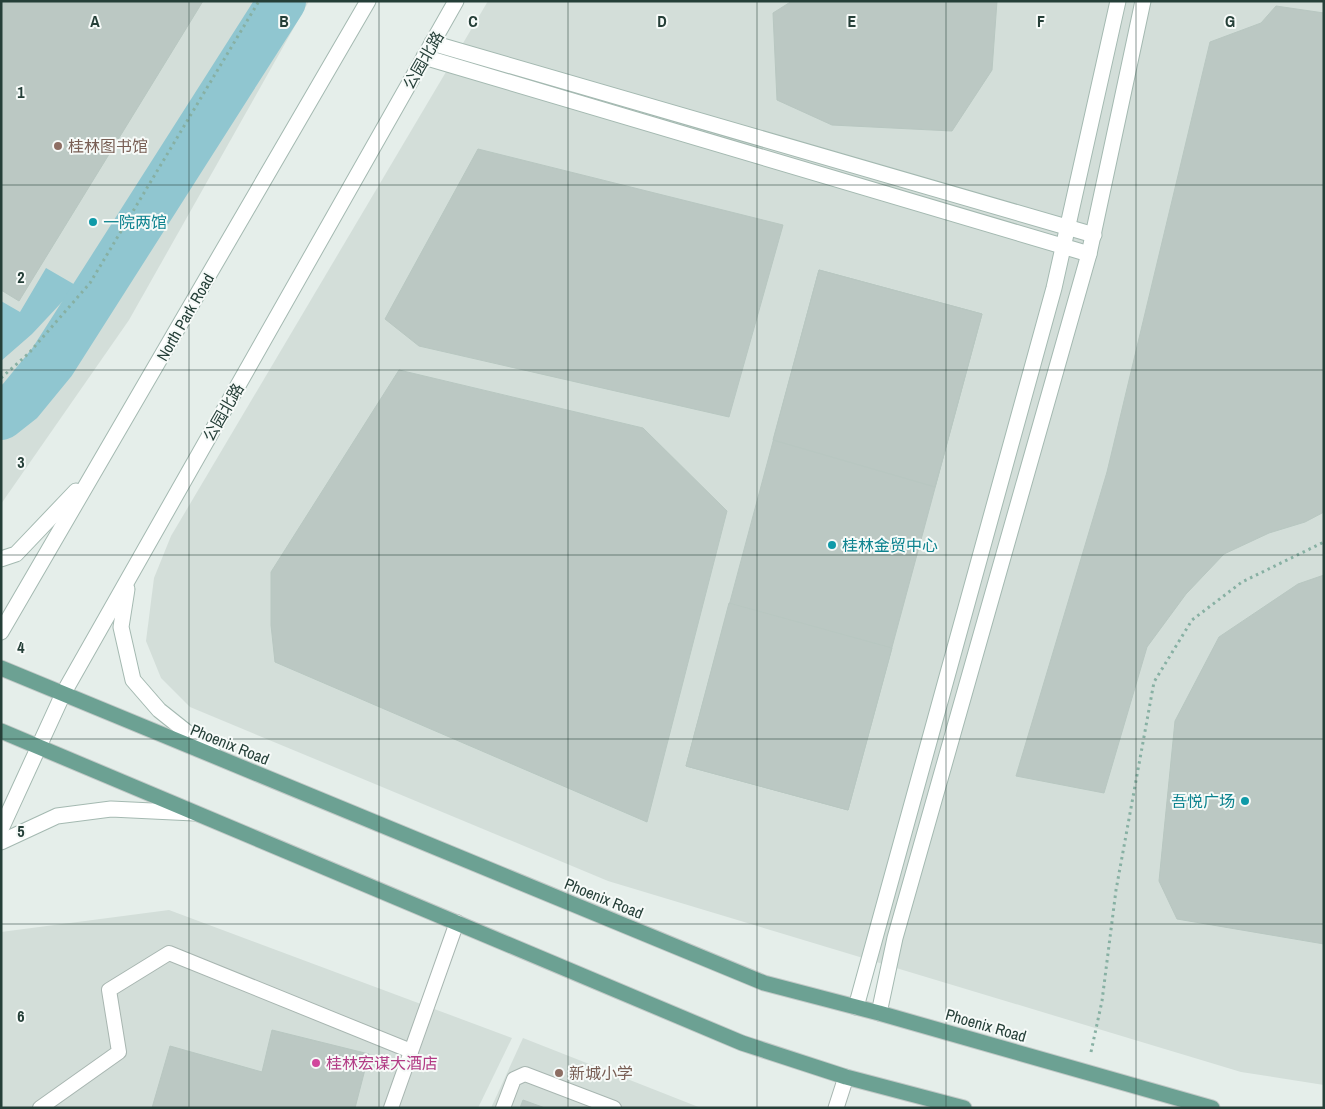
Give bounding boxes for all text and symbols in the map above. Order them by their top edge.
text: A [90,10,100,32]
text: B [279,10,289,32]
text: C [468,10,478,32]
text: D [657,10,667,32]
text: E [848,10,857,32]
text: F [1037,10,1045,32]
text: G [1225,10,1235,32]
street label: 公园北路 [397,27,449,93]
text: 1 [17,81,25,103]
place label: 桂林图书馆 [68,135,148,157]
marker: 桂林图书馆 [52,140,64,152]
place label: 一院两馆 [103,211,167,233]
marker: 一院两馆 [87,216,99,228]
text: 2 [17,266,25,288]
street label: North Park Road [151,269,219,365]
street label: 公园北路 [197,379,249,445]
text: 3 [17,451,25,473]
place label: 桂林金贸中心 [842,534,938,556]
marker: 桂林金贸中心 [826,539,838,551]
text: 4 [17,636,25,658]
street label: Phoenix Road [187,718,273,770]
place label: 吾悦广场 [1171,790,1235,812]
marker: 吾悦广场 [1239,795,1251,807]
text: 5 [17,820,25,842]
street label: Phoenix Road [561,872,647,924]
street label: Phoenix Road [943,1003,1029,1047]
text: 6 [17,1005,25,1027]
place label: 桂林宏谋大酒店 [326,1052,438,1074]
marker: 桂林宏谋大酒店 [310,1057,322,1069]
place label: 新城小学 [569,1062,633,1084]
marker: 新城小学 [553,1067,565,1079]

